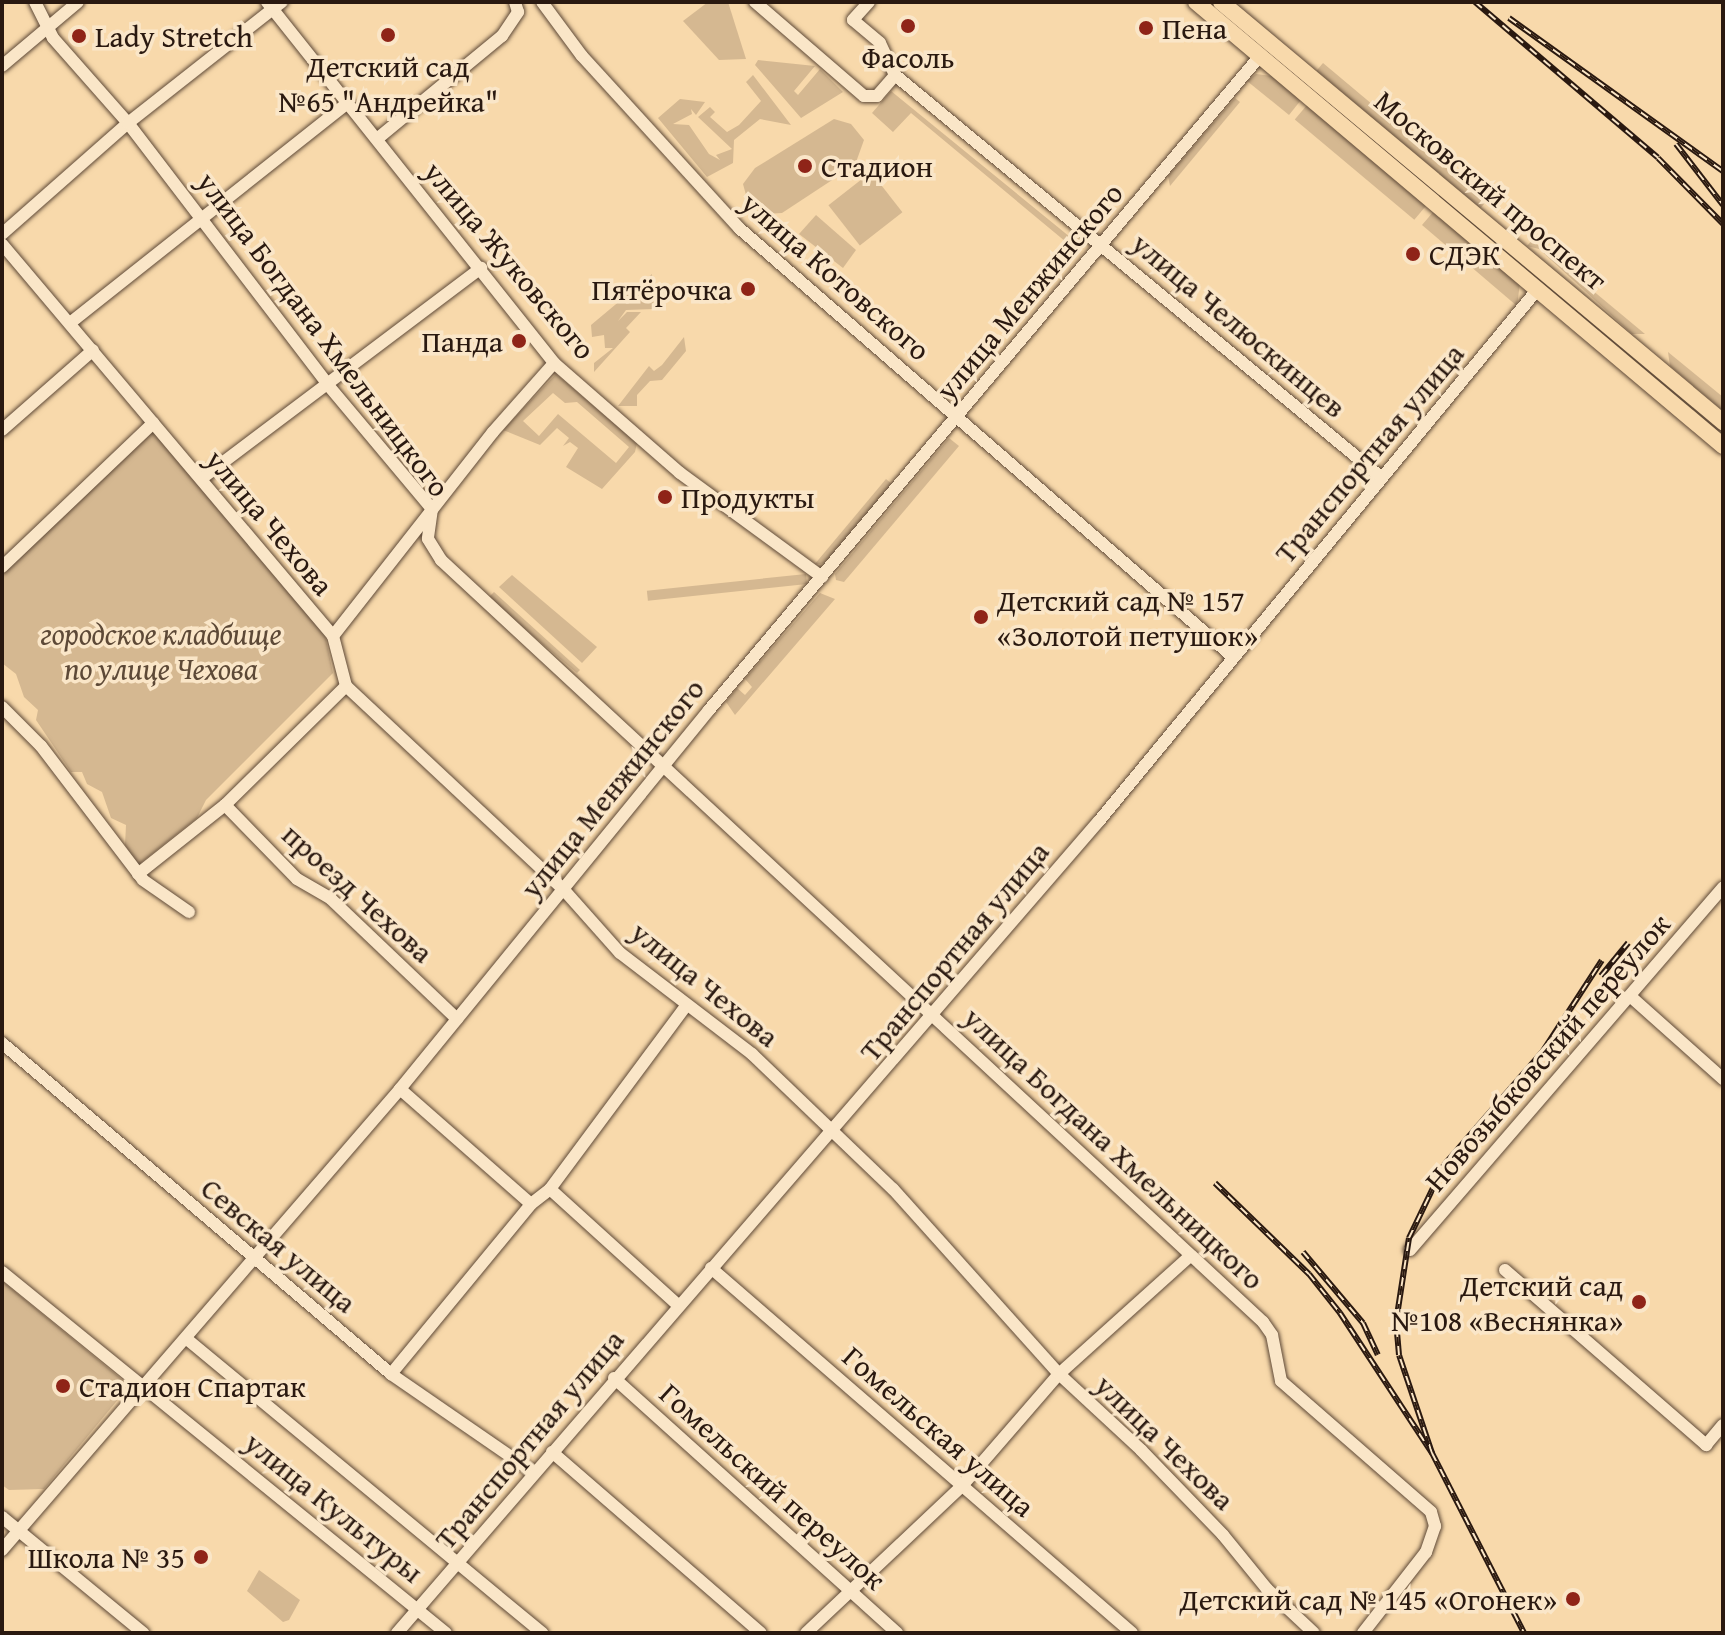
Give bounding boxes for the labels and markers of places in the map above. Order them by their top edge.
place label: Пена [1162,10,1227,46]
marker: Фасоль [899,17,917,35]
place label: Lady Stretch [95,18,253,54]
marker: Пена [1137,19,1155,37]
marker: Детский сад №65 "Андрейка" [379,26,397,44]
marker: Lady Stretch [70,27,88,45]
place label: Фасоль [861,39,955,75]
place label: Детский сад №65 "Андрейка" [278,48,498,118]
place label: Стадион [821,148,933,184]
marker: Стадион [796,157,814,175]
place label: СДЭК [1429,236,1500,272]
marker: СДЭК [1404,245,1422,263]
place label: Пятёрочка [591,271,732,307]
marker: Пятёрочка [739,280,757,298]
place label: Панда [421,323,503,359]
marker: Панда [510,332,528,350]
place label: Продукты [681,479,815,515]
marker: Продукты [656,488,674,506]
place label: Детский сад № 157 «Золотой петушок» [997,582,1258,652]
marker: Детский сад № 157 «Золотой петушок» [972,608,990,626]
place label: Детский сад №108 «Веснянка» [1391,1267,1623,1338]
marker: Детский сад №108 «Веснянка» [1630,1293,1648,1311]
place label: Стадион Спартак [79,1368,306,1404]
marker: Стадион Спартак [54,1377,72,1395]
place label: Школа № 35 [28,1539,185,1575]
marker: Школа № 35 [192,1548,210,1566]
place label: Детский сад № 145 «Огонек» [1180,1581,1557,1617]
marker: Детский сад № 145 «Огонек» [1564,1590,1582,1608]

